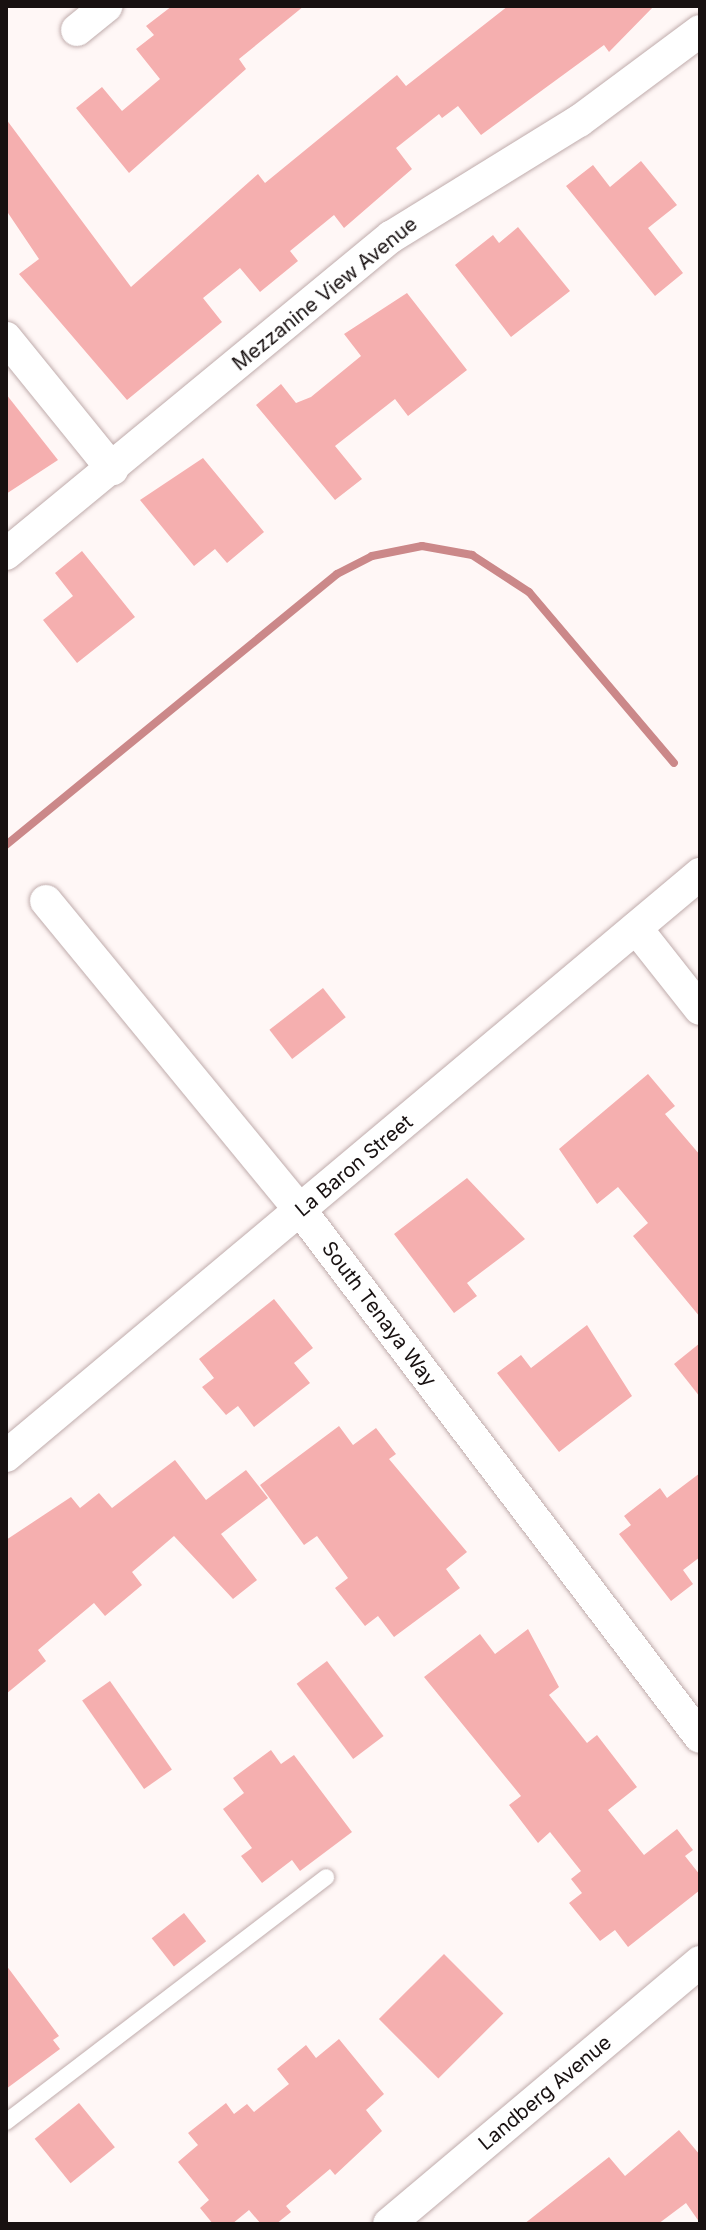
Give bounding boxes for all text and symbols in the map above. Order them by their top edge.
street label: Mezzanine View Avenue [228,212,422,376]
street label: La Baron Street [291,1110,417,1222]
street label: South Tenaya Way [317,1237,441,1391]
street label: Landberg Avenue [474,2031,616,2155]

